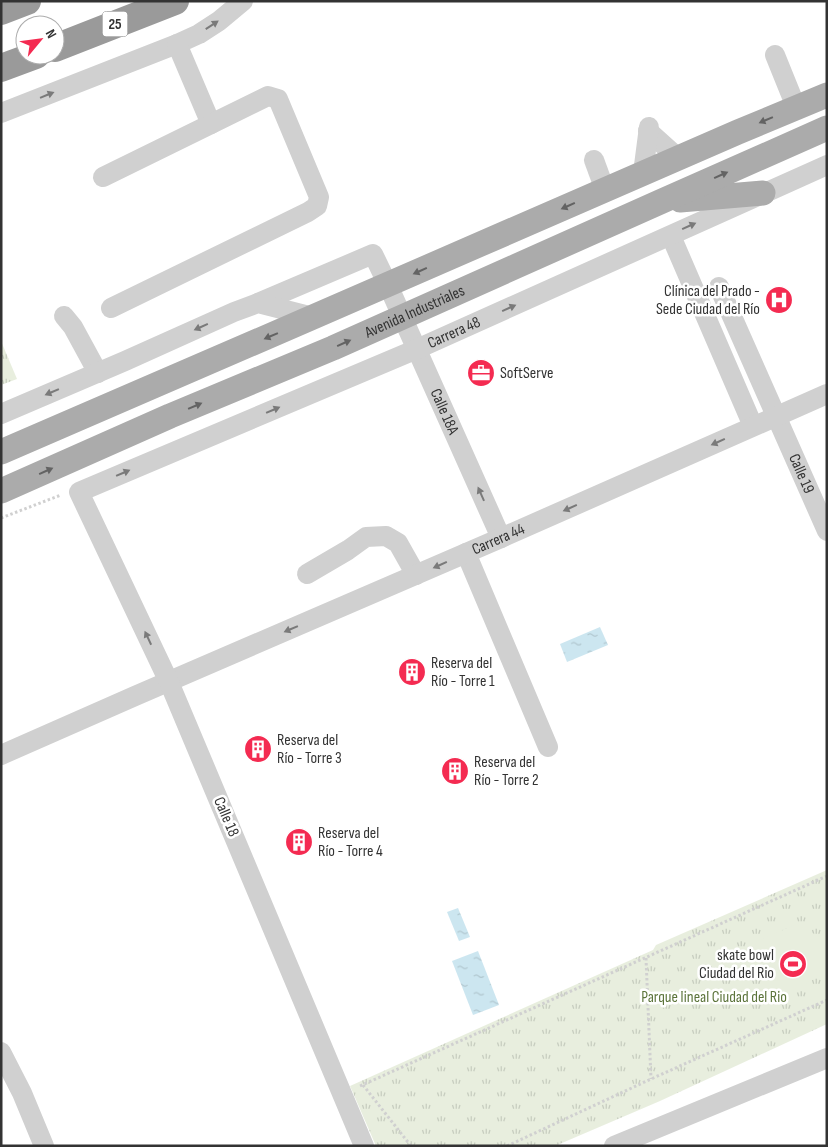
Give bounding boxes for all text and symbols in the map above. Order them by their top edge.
road number: 25 [102,12,128,36]
north arrow [15,15,65,65]
one-way arrow [205,21,219,30]
text: N [42,27,60,41]
one-way arrow [39,91,54,99]
one-way arrow [759,117,773,125]
one-way arrow [714,170,728,178]
one-way arrow [561,202,575,210]
one-way arrow [682,222,696,230]
one-way arrow [413,267,427,275]
street label: Avenida Industriales [361,281,468,343]
place label: Clínica del Prado - Sede Ciudad del Río [656,282,760,319]
hospital icon: Clínica del Prado - Sede Ciudad del Río [764,285,794,315]
one-way arrow [502,303,516,311]
street label: Carrera 48 [425,312,483,353]
one-way arrow [194,323,208,331]
one-way arrow [264,332,278,340]
one-way arrow [337,338,351,346]
office icon: SoftServe [466,358,496,388]
place label: SoftServe [500,364,553,383]
street label: Calle 18A [426,386,463,437]
one-way arrow [44,388,59,396]
one-way arrow [188,401,202,409]
one-way arrow [266,406,281,414]
one-way arrow [711,438,725,446]
street label: Calle 19 [785,451,819,496]
one-way arrow [39,466,53,474]
one-way arrow [116,469,131,477]
one-way arrow [477,487,485,501]
one-way arrow [563,504,577,512]
street label: Carrera 44 [469,519,528,559]
one-way arrow [433,561,447,569]
one-way arrow [284,626,298,634]
one-way arrow [143,631,151,645]
place label: Reserva del Río - Torre 1 [431,654,495,691]
building icon: Reserva del Río - Torre 1 [397,657,427,687]
place label: Reserva del Río - Torre 3 [277,731,342,768]
building icon: Reserva del Río - Torre 3 [243,734,273,764]
place label: Reserva del Río - Torre 2 [474,753,539,790]
building icon: Reserva del Río - Torre 2 [440,756,470,786]
street label: Calle 18 [209,794,243,840]
place label: Reserva del Río - Torre 4 [318,824,383,861]
building icon: Reserva del Río - Torre 4 [284,827,314,857]
place label: skate bowl Ciudad del Rio [699,946,774,983]
sports icon: skate bowl Ciudad del Rio [778,949,808,979]
park label: Parque lineal Ciudad del Rio [641,988,787,1007]

